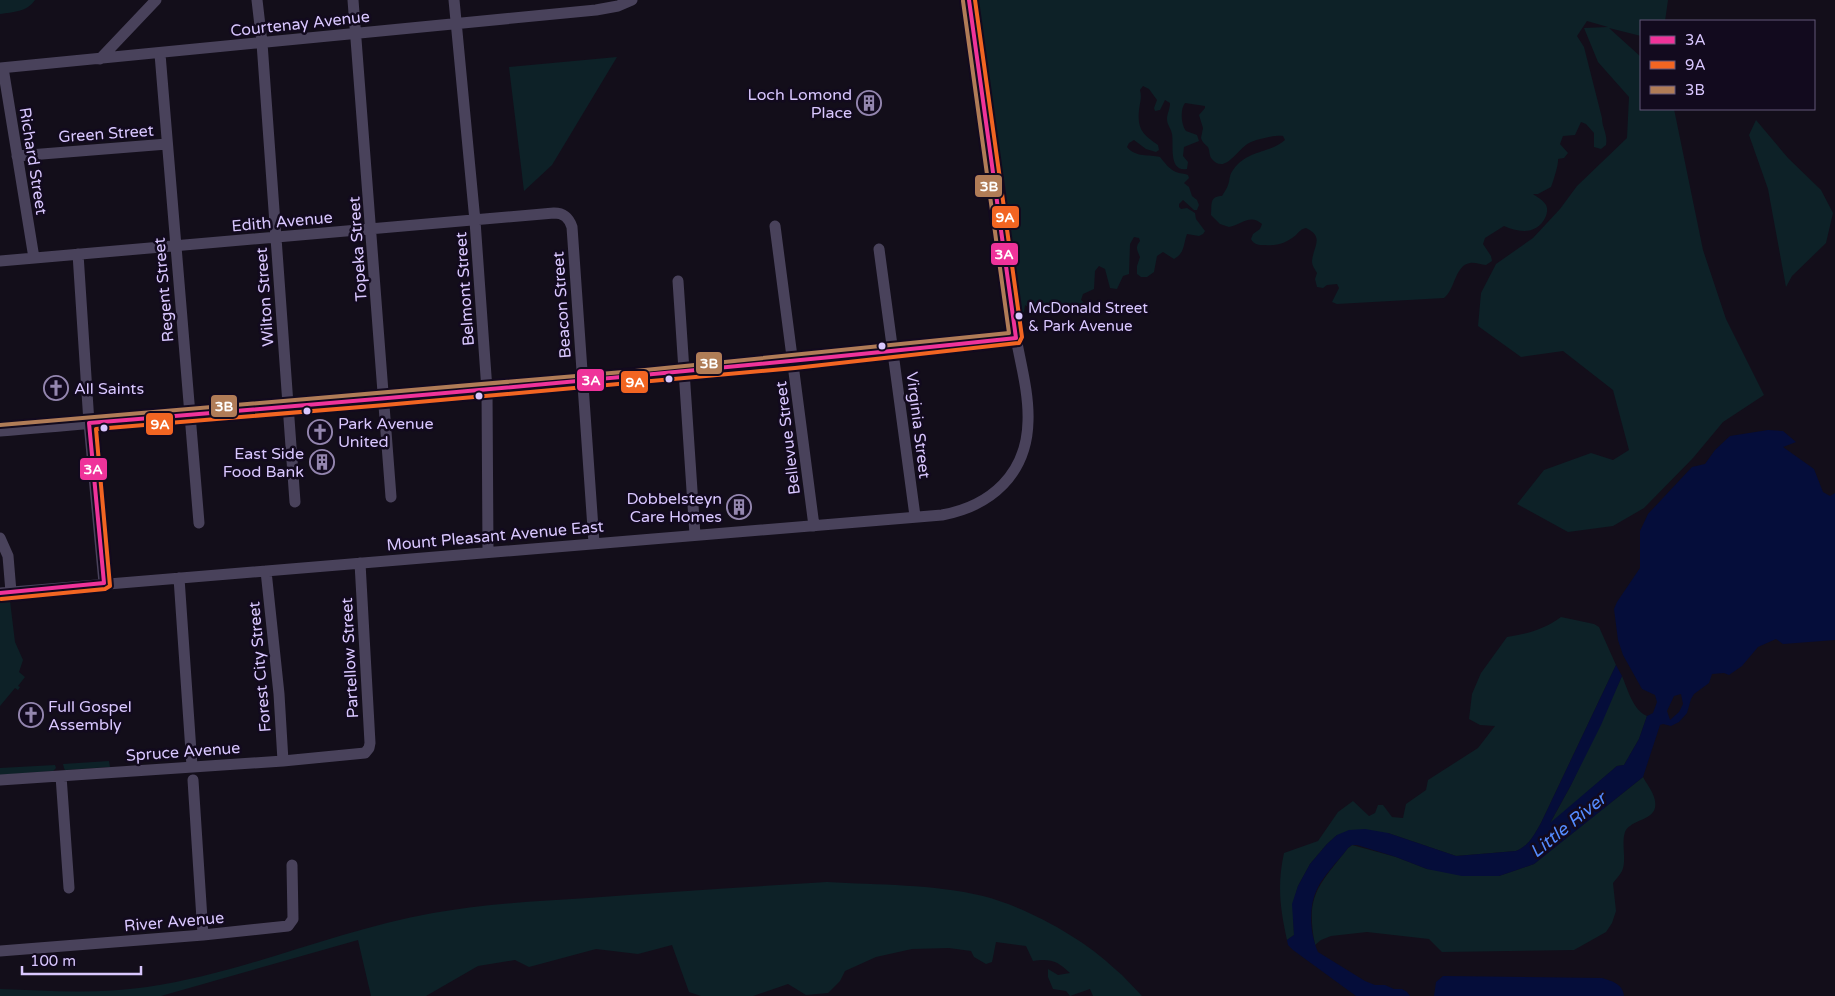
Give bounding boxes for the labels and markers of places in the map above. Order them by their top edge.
place label: Loch Lomond Place [747,85,852,123]
building icon: Loch Lomond Place [856,90,882,116]
place label: McDonald Street & Park Avenue [1028,299,1148,335]
marker: McDonald Street & Park Avenue [1014,311,1024,321]
unlabelled marker [877,341,887,351]
unlabelled marker [664,374,674,384]
church icon: All Saints [43,375,69,401]
place label: All Saints [74,379,144,399]
unlabelled marker [474,391,484,401]
unlabelled marker [302,406,312,416]
place label: Park Avenue United [338,414,434,452]
church icon: Park Avenue United [307,419,333,445]
unlabelled marker [99,423,109,433]
place label: East Side Food Bank [223,444,304,482]
building icon: East Side Food Bank [309,449,335,475]
place label: Dobbelsteyn Care Homes [626,489,722,527]
building icon: Dobbelsteyn Care Homes [726,494,752,520]
place label: Full Gospel Assembly [48,697,132,735]
church icon: Full Gospel Assembly [18,702,44,728]

